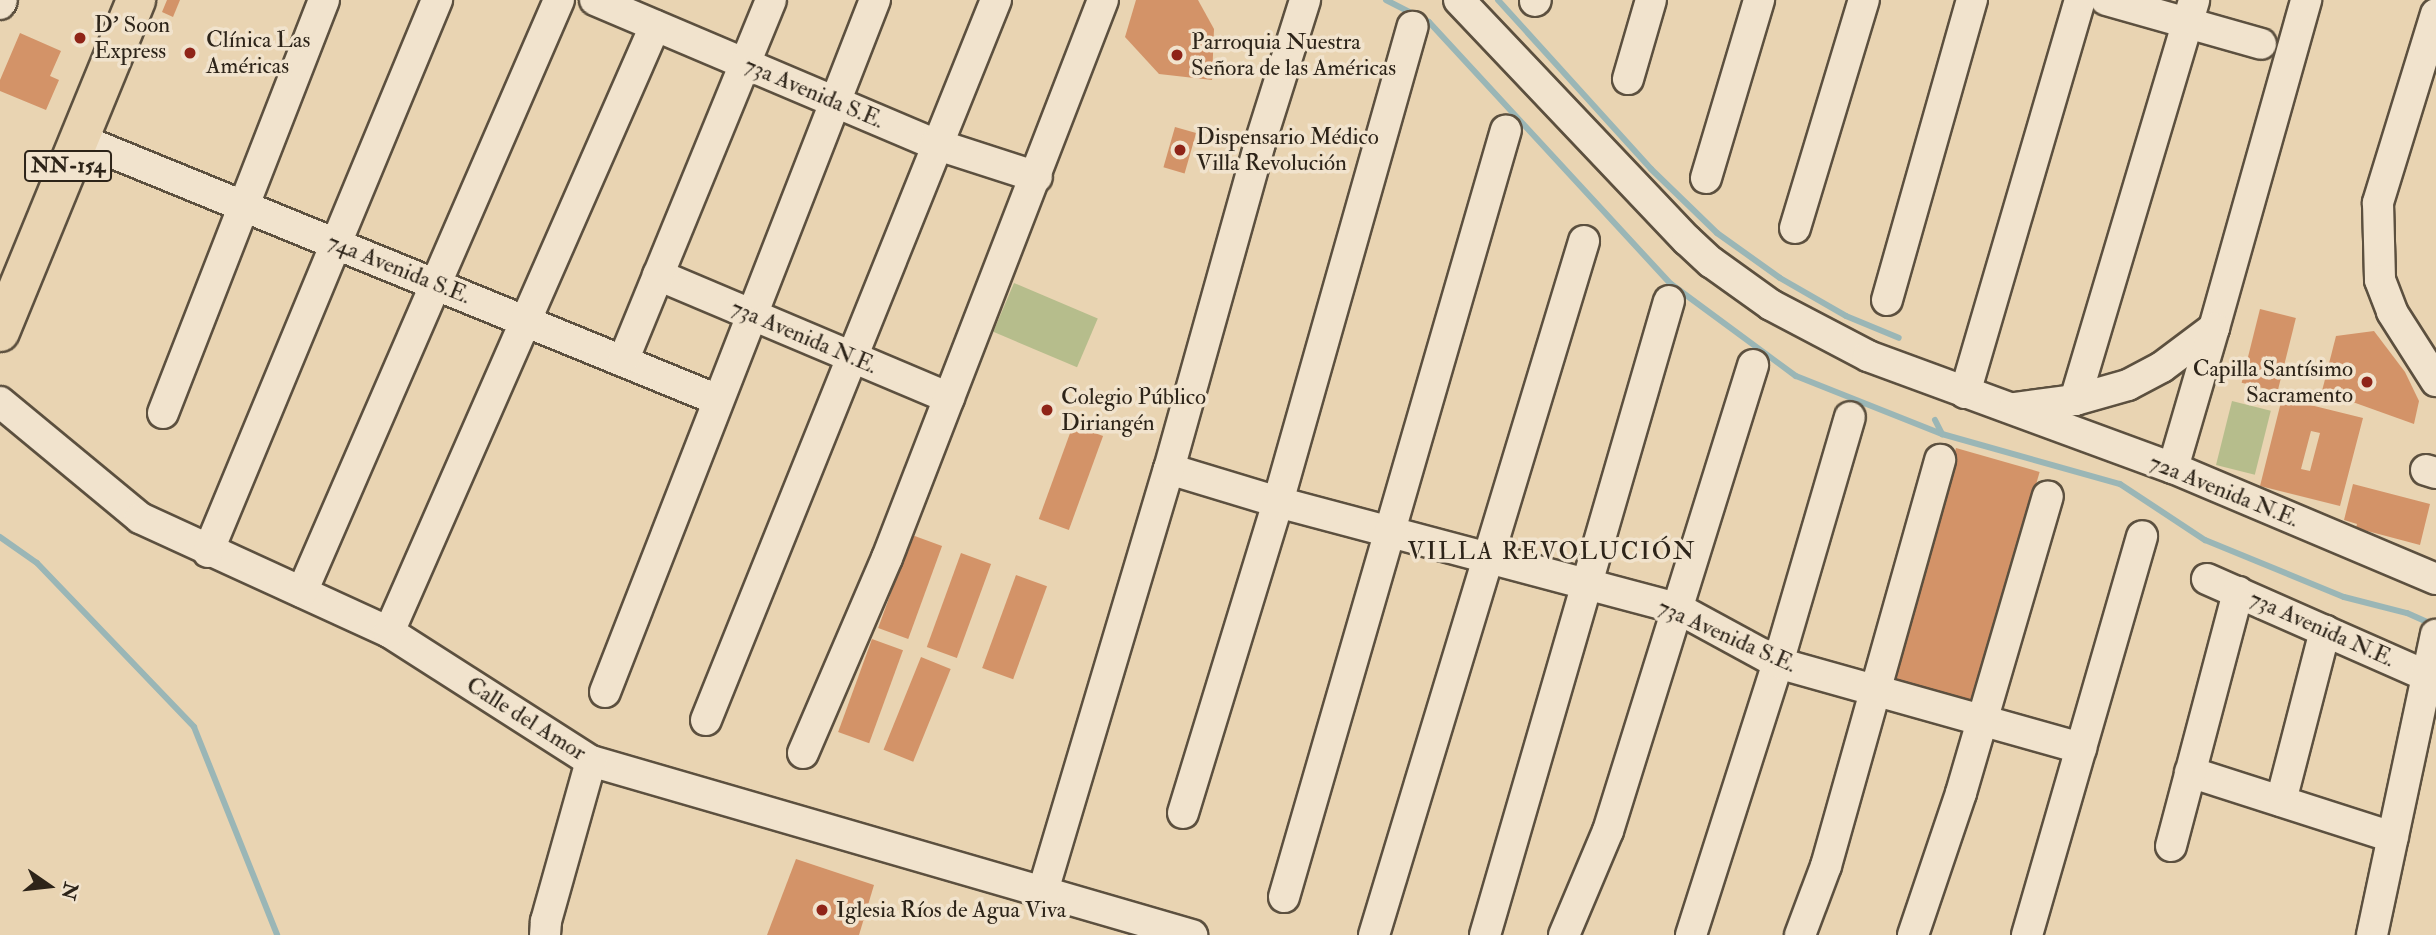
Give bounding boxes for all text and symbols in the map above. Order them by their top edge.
place label: D' Soon Express [94,11,170,65]
place label: Clínica Las Américas [206,26,310,80]
place label: Parroquia Nuestra Señora de las Américas [1191,28,1396,82]
marker: D' Soon Express [72,30,88,46]
marker: Clínica Las Américas [180,43,200,63]
marker: Parroquia Nuestra Señora de las Américas [1169,47,1185,63]
street label: 73a Avenida S.E. [740,51,888,135]
place label: Dispensario Médico Villa Revolución [1196,123,1379,177]
marker: Dispensario Médico Villa Revolución [1170,140,1190,160]
road number: NN-154 [22,148,114,184]
street label: 74a Avenida S.E. [324,228,474,310]
street label: 73a Avenida N.E. [727,294,881,380]
place label: Capilla Santísimo Sacramento [2193,355,2353,409]
marker: Capilla Santísimo Sacramento [2359,374,2375,390]
place label: Colegio Público Diriangén [1061,383,1206,437]
marker: Colegio Público Diriangén [1039,402,1055,418]
street label: 72a Avenida N.E. [2145,448,2303,534]
district label: VILLA REVOLUCIÓN [1410,538,1694,566]
street label: 73a Avenida N.E. [2245,585,2399,673]
street label: 73a Avenida S.E. [1653,593,1801,679]
street label: Calle del Amor [461,671,591,767]
north arrow [14,851,84,921]
text: N [56,880,83,902]
place label: Iglesia Ríos de Agua Viva [836,896,1066,924]
marker: Iglesia Ríos de Agua Viva [814,902,830,918]

